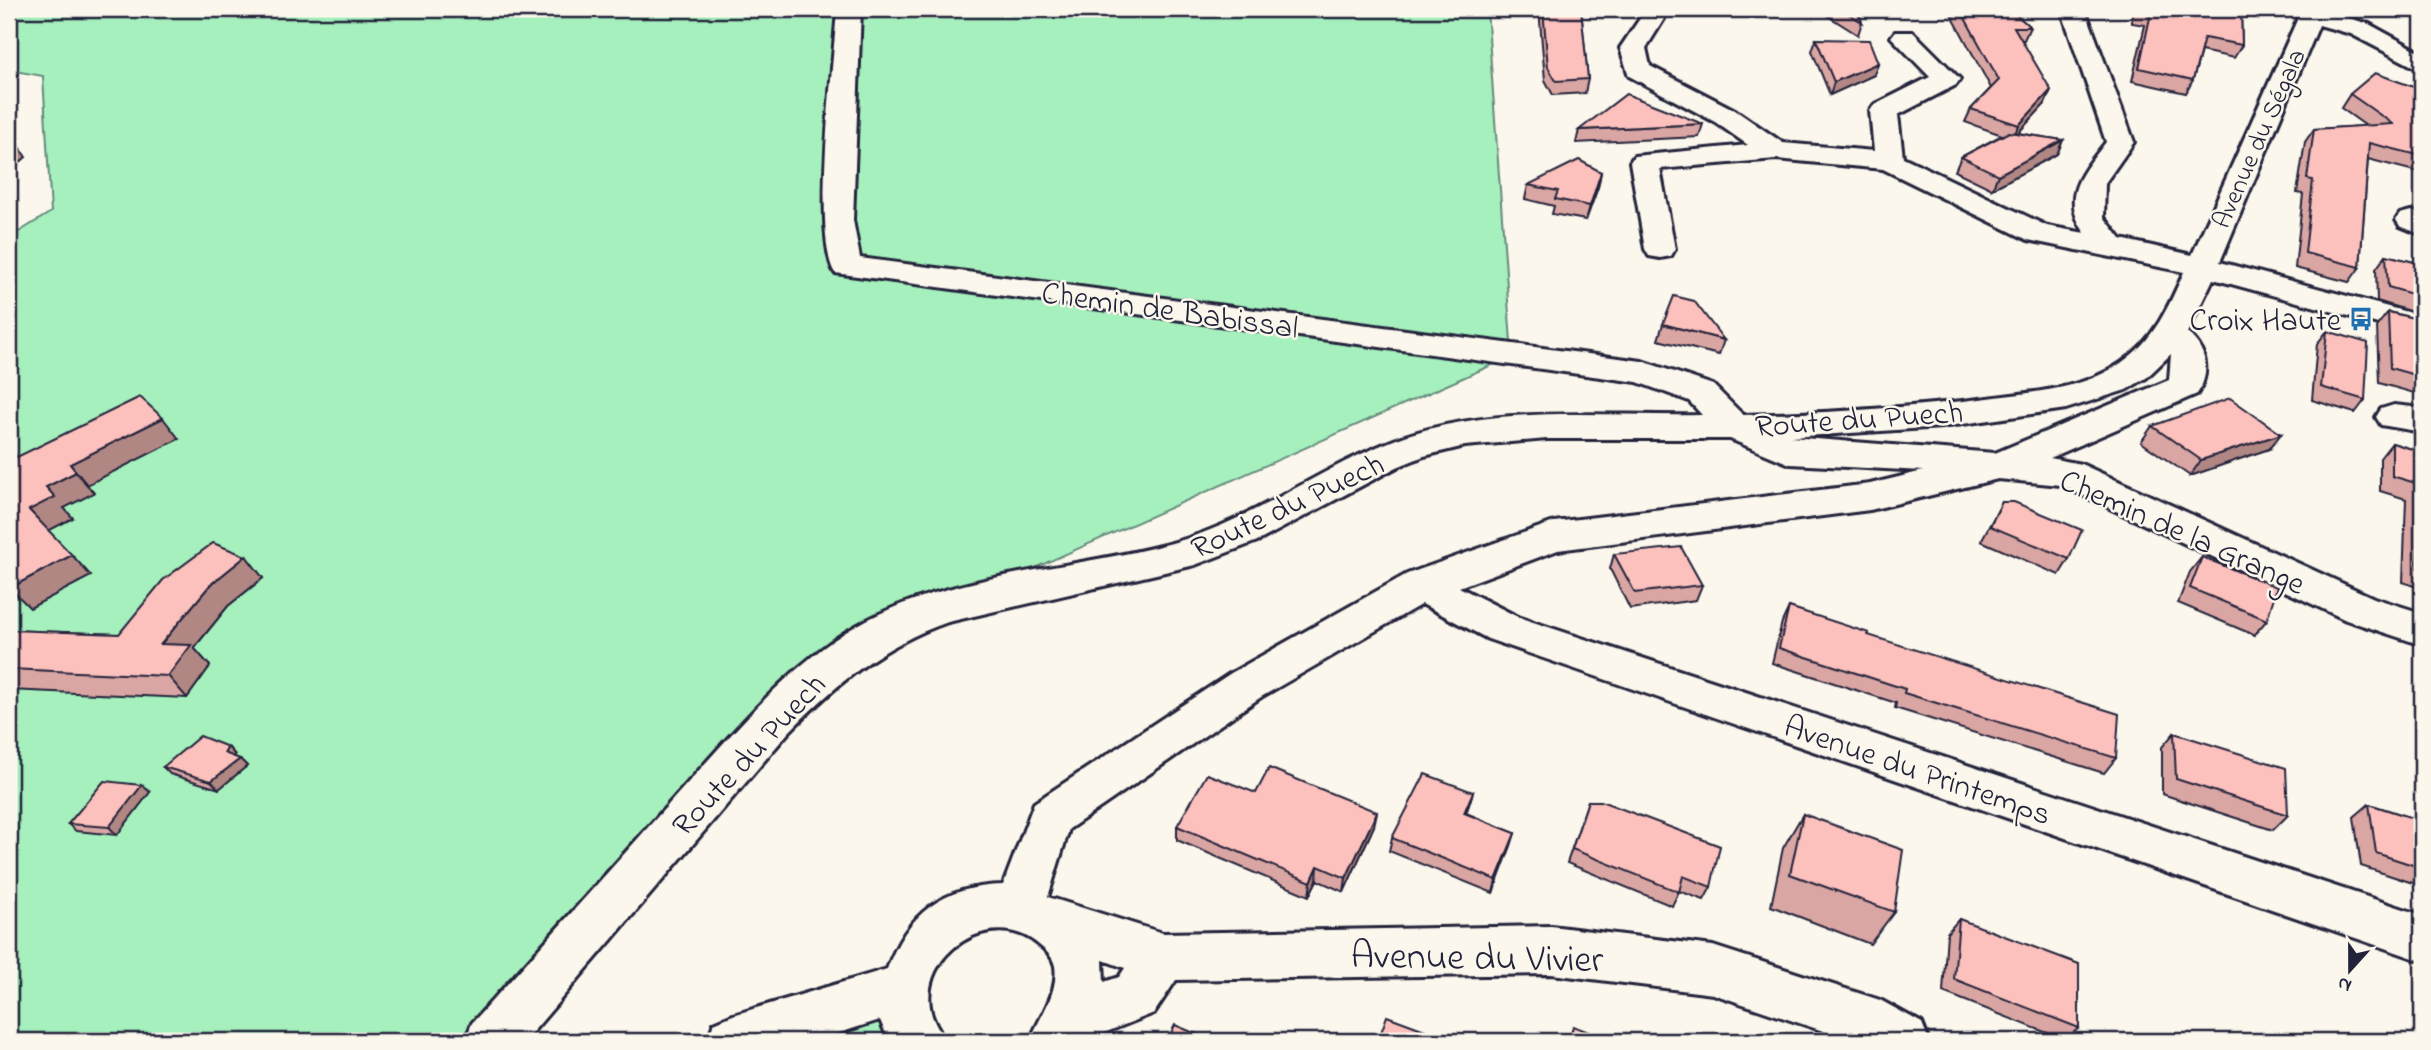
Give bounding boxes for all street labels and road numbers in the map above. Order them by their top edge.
street label: Avenue du Ségala [2204,43,2317,235]
street label: Chemin de Babissal [1038,271,1301,354]
street label: Route du Puech [1754,391,1965,452]
street label: Route du Puech [1184,443,1393,574]
street label: Chemin de la Grange [2051,459,2312,610]
street label: Route du Puech [662,664,839,849]
street label: Avenue du Printemps [1777,705,2057,840]
street label: Avenue du Vivier [1350,930,1604,990]

